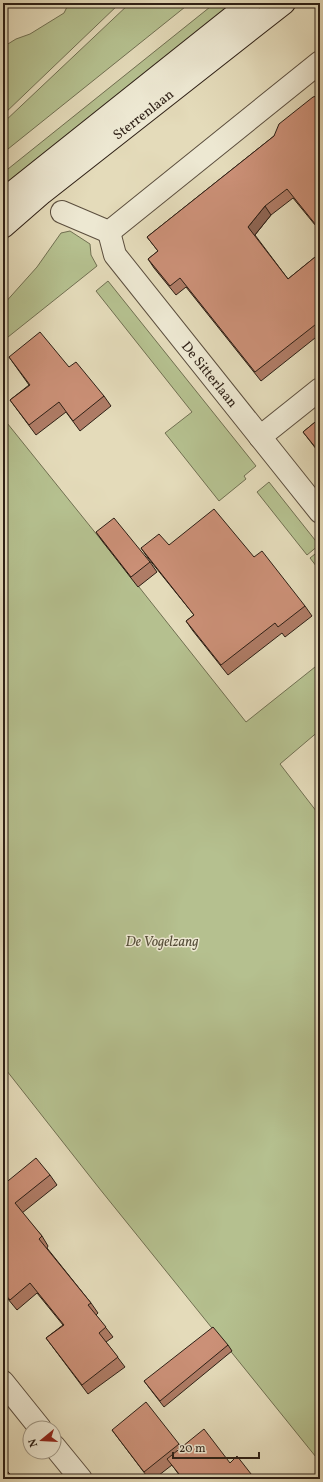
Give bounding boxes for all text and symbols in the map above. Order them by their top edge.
street label: Sterrenlaan [110,85,178,145]
street label: De Sitterlaan [176,338,241,412]
park label: De Vogelzang [126,933,198,952]
north arrow [22,1420,62,1460]
scale bar [173,1434,259,1460]
text: N [26,1437,42,1449]
text: 20 m [179,1441,206,1457]

